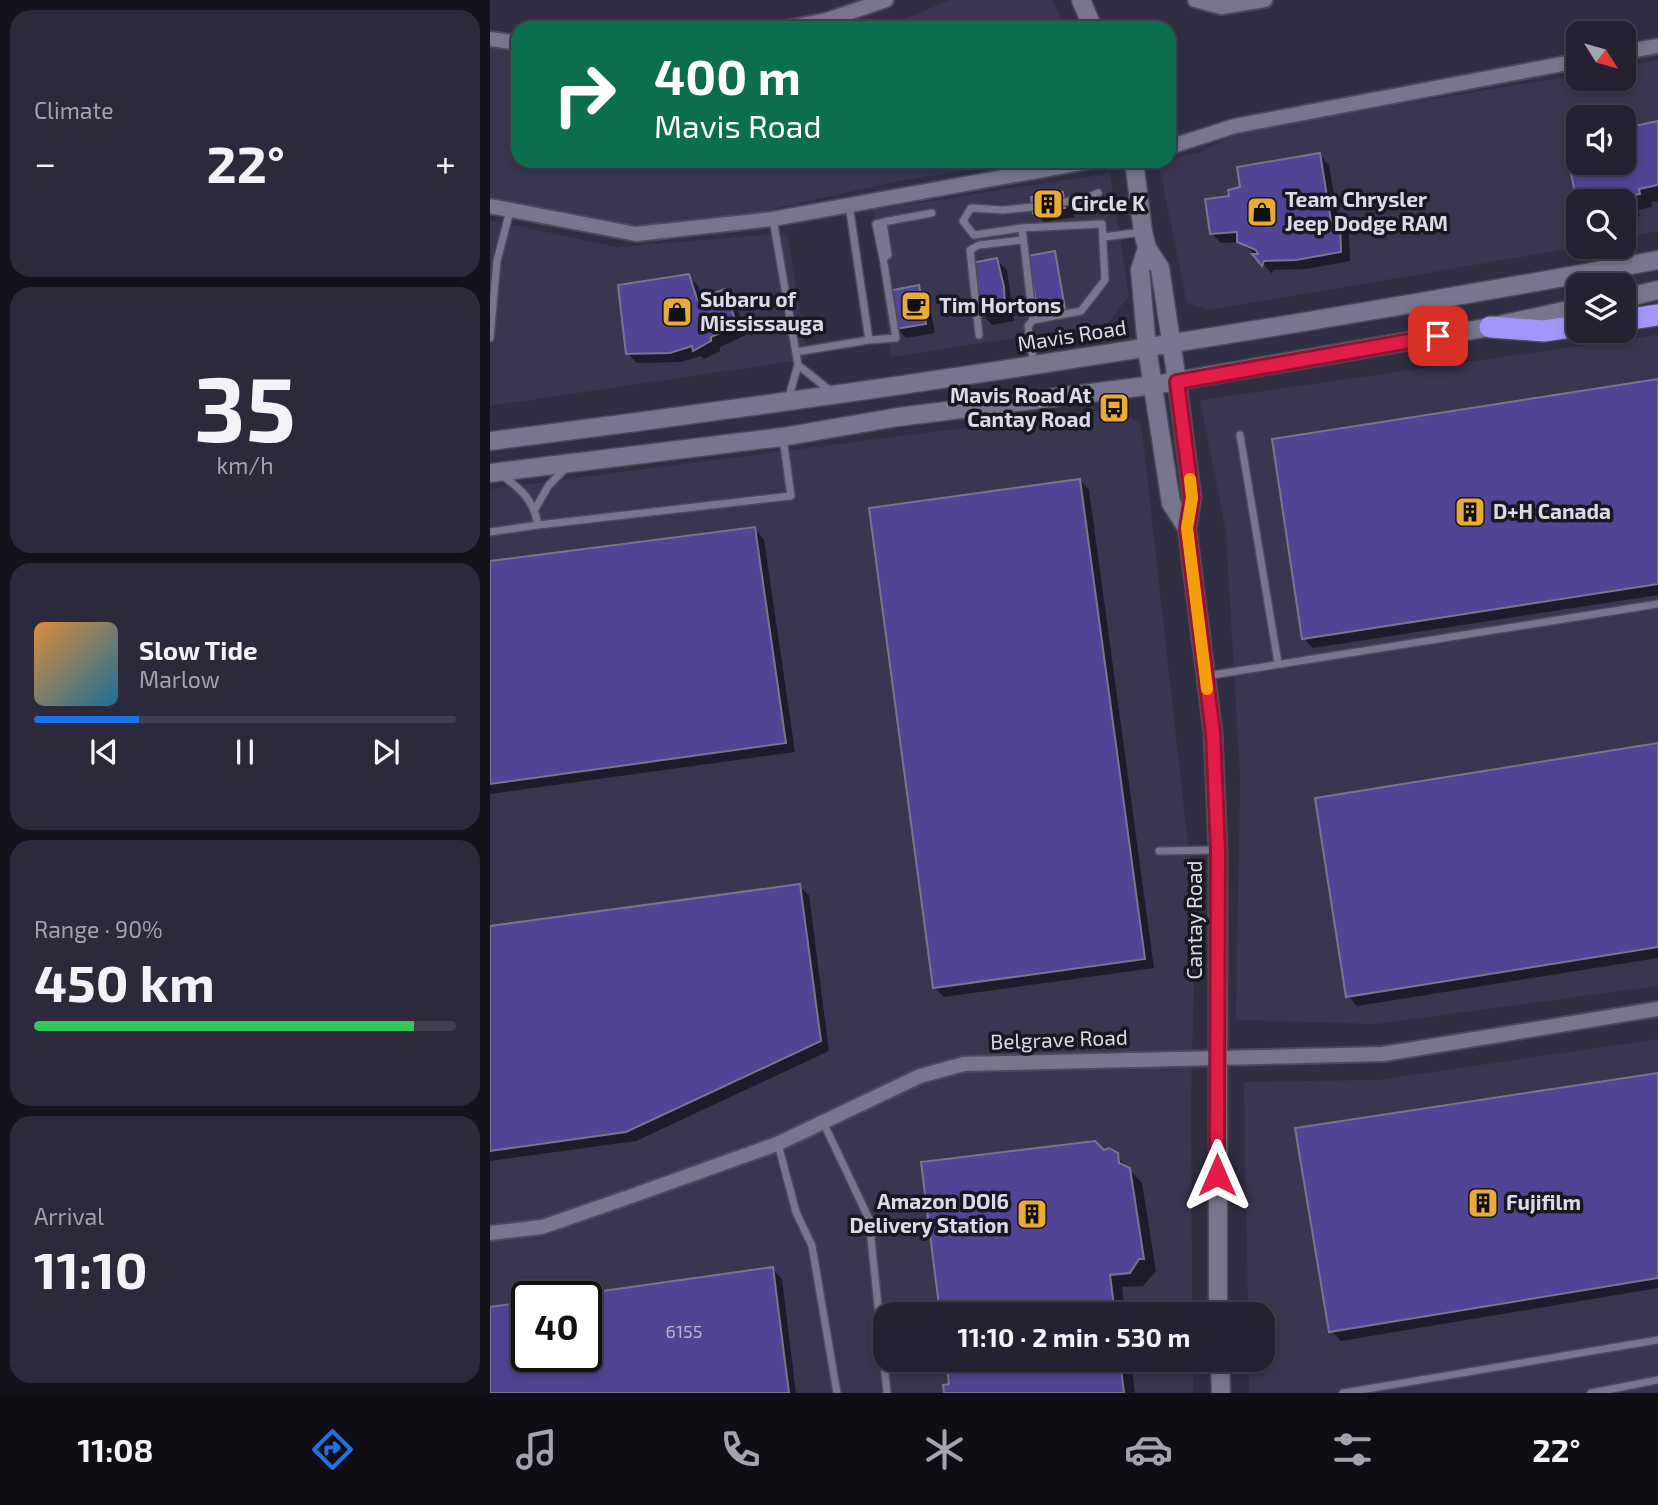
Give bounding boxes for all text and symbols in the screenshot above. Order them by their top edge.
north arrow [1566,21,1636,91]
map controls [1566,21,1636,343]
text: 400 m [654,46,801,105]
icon: right [539,49,630,140]
text: Climate [34,96,114,124]
button: sound [1566,105,1636,175]
text: Mavis Road [654,106,822,144]
text: 22° [206,131,285,193]
text: − [34,139,56,185]
text: + [435,139,456,185]
place label: Team Chrysler Jeep Dodge RAM [1285,186,1448,235]
building icon: Circle K [1031,187,1065,221]
button: search [1566,189,1636,259]
place label: Circle K [1071,190,1146,215]
shop icon: Team Chrysler Jeep Dodge RAM [1245,195,1279,229]
button: layers [1566,273,1636,343]
place label: Subaru of Mississauga [700,286,824,335]
cafe icon: Tim Hortons [899,289,933,323]
place label: Tim Hortons [939,292,1061,317]
shop icon: Subaru of Mississauga [660,295,694,329]
pin [1408,306,1468,366]
street label: Mavis Road [1015,314,1128,355]
icon: arrive [1419,317,1457,355]
text: 35 [194,351,296,460]
place label: Mavis Road At Cantay Road [950,382,1091,432]
bus stop icon: Mavis Road At Cantay Road [1097,391,1131,425]
text: km/h [216,451,274,479]
building icon: D+H Canada [1453,495,1487,529]
place label: D+H Canada [1493,498,1611,523]
text: Slow Tide [139,634,258,665]
text: Marlow [139,665,220,693]
icon: previous [85,733,123,771]
icon: pause [226,733,264,771]
icon: next [367,733,405,771]
street label: Cantay Road [1181,861,1206,979]
text: Range · 90% [34,915,163,943]
text: 450 km [34,950,215,1012]
street label: Belgrave Road [990,1024,1128,1053]
position arrow [1180,1138,1254,1212]
building icon: Fujifilm [1466,1186,1500,1220]
place label: Amazon DOI6 Delivery Station [849,1188,1009,1238]
place label: Fujifilm [1506,1189,1581,1214]
building icon: Amazon DOI6 Delivery Station [1015,1197,1049,1231]
text: Arrival [34,1202,104,1230]
text: 11:10 [34,1237,148,1299]
speed limit sign: 40 [511,1281,602,1372]
house number: 6155 [666,1320,702,1342]
text: 11:10 · 2 min · 530 m [958,1321,1190,1352]
icon: directions [308,1425,357,1474]
icon: music [512,1425,561,1474]
icon: phone [716,1425,765,1474]
icon: climate [920,1425,969,1474]
icon: car [1124,1425,1173,1474]
icon: filters [1328,1425,1377,1474]
text: 11:08 [77,1430,154,1468]
text: 22° [1532,1430,1580,1468]

